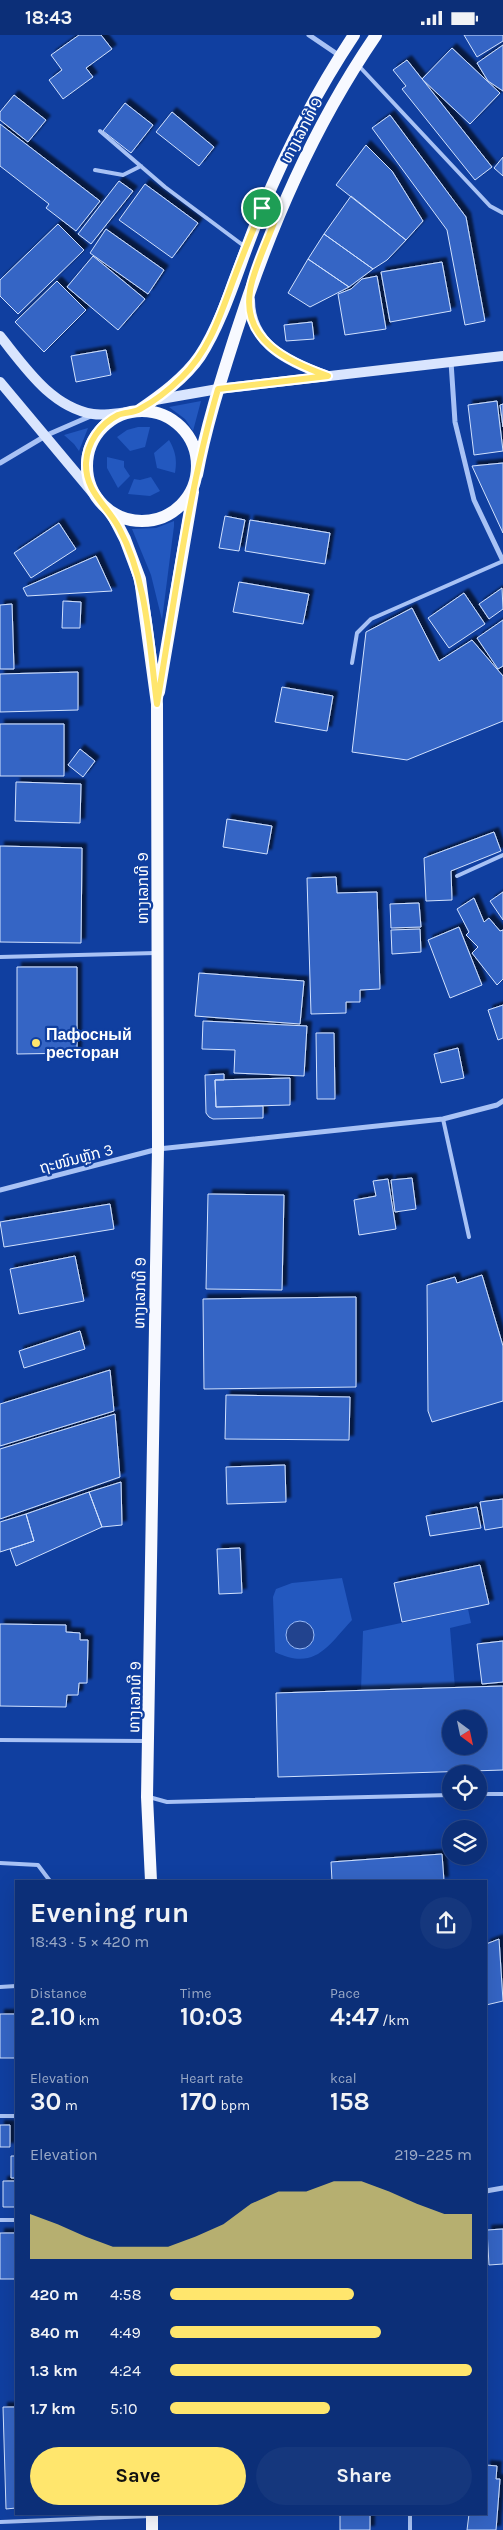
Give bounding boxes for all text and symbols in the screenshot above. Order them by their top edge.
text: 18:43 [25,7,72,29]
street label: ທາງເລກທີ 9 [276,94,327,166]
pin [241,187,283,229]
icon: arrive [248,194,276,222]
street label: ທາງເລກທີ 9 [133,852,152,924]
place label: Пафосный ресторан [46,1025,132,1062]
marker: Пафосный ресторан [30,1037,42,1049]
street label: ຖະໜົນຫຼັກ 3 [37,1139,115,1177]
street label: ທາງເລກທີ 9 [129,1257,150,1329]
street label: ທາງເລກທີ 9 [124,1661,145,1733]
north arrow [442,1710,488,1755]
map controls [442,1710,487,1865]
button: locate [442,1765,487,1810]
button: layers [442,1820,487,1865]
text: Evening run [30,1896,189,1929]
button: share [420,1897,472,1949]
text: 18:43 · 5 × 420 m [30,1932,149,1951]
text: Distance [30,1985,87,2002]
text: Time [180,1985,211,2002]
text: Pace [330,1985,360,2002]
text: 2.10 [30,2002,75,2031]
text: 10:03 [180,2002,243,2031]
text: 4:47 [330,2002,379,2031]
text: km [75,2012,100,2029]
text: /km [379,2012,409,2029]
text: Elevation [30,2070,89,2087]
text: Heart rate [180,2070,243,2087]
text: kcal [330,2070,357,2087]
text: 30 [30,2087,61,2116]
text: 170 [180,2087,217,2116]
text: 158 [330,2087,370,2116]
text: m [61,2097,78,2114]
text: bpm [217,2097,250,2114]
text: Elevation [30,2145,98,2164]
text: 219–225 m [394,2145,472,2164]
text: 420 m [30,2285,79,2304]
text: 4:58 [110,2285,142,2304]
text: 840 m [30,2323,79,2342]
text: 4:49 [110,2323,141,2342]
text: 1.3 km [30,2361,78,2380]
text: 4:24 [110,2361,141,2380]
text: 1.7 km [30,2399,76,2418]
text: 5:10 [110,2399,138,2418]
button: Save [30,2447,246,2505]
button: Share [256,2447,472,2505]

